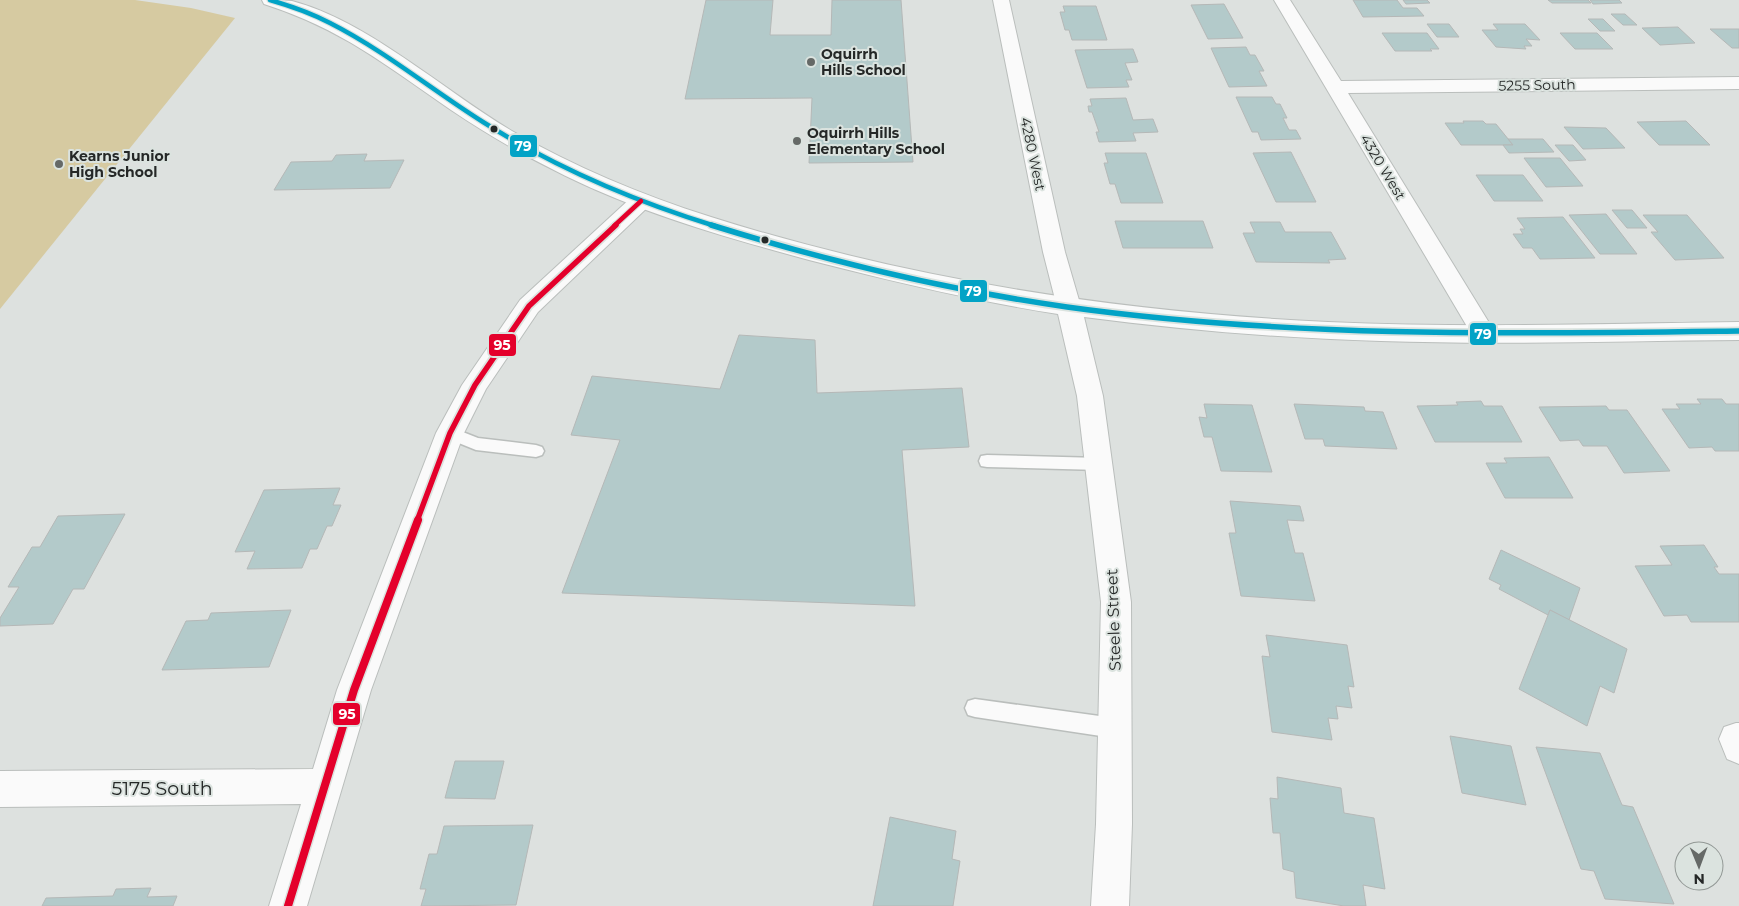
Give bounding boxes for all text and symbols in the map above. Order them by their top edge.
place label: Oquirrh Hills School [821,45,906,79]
marker: Oquirrh Hills School [805,56,817,68]
street label: 5255 South [1498,75,1576,95]
street label: 4280 West [1016,116,1050,193]
unlabelled marker [489,124,499,134]
place label: Oquirrh Hills Elementary School [807,124,945,158]
street label: 4320 West [1356,131,1410,203]
line badge: 79 [509,134,538,158]
marker: Oquirrh Hills Elementary School [791,135,803,147]
text: 79 [514,137,532,155]
place label: Kearns Junior High School [69,147,170,181]
marker: Kearns Junior High School [53,158,65,170]
unlabelled marker [760,235,770,245]
line badge: 79 [959,279,988,303]
text: 79 [964,282,982,300]
line badge: 79 [1469,322,1497,346]
text: 79 [1474,325,1492,343]
line badge: 95 [488,333,517,357]
text: 95 [493,336,511,354]
street label: Steele Street [1102,568,1125,671]
line badge: 95 [332,702,361,726]
text: 95 [338,705,356,723]
street label: 5175 South [111,777,213,800]
north arrow [1674,841,1724,891]
text: N [1693,870,1705,888]

